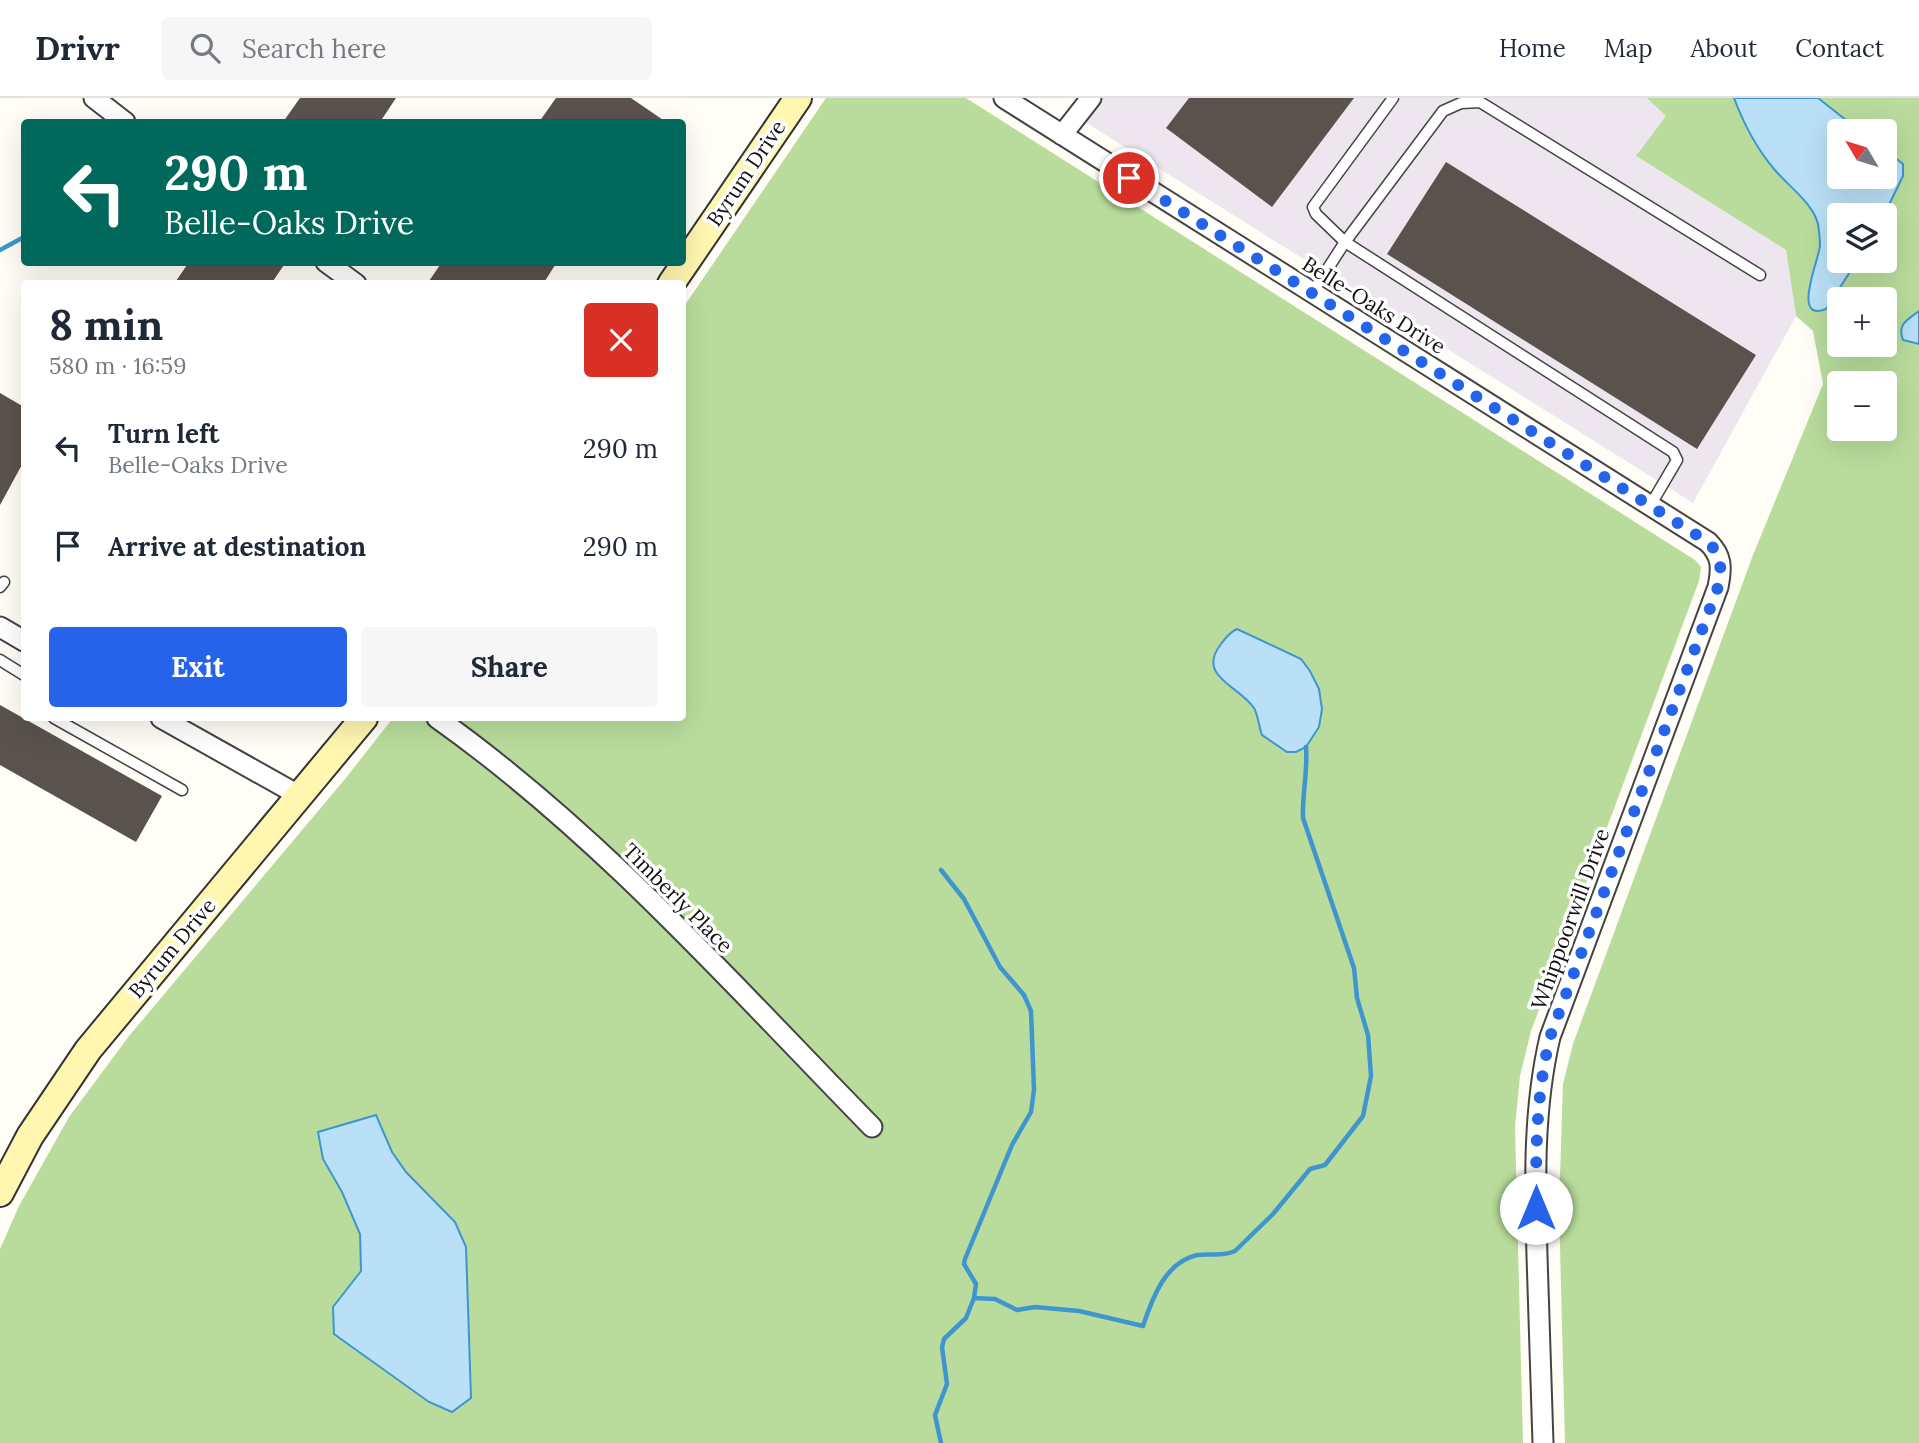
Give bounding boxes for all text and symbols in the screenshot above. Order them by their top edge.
search box [162,17,652,80]
text: Drivr [35,27,120,69]
icon: search [186,29,224,67]
text: Search here [242,32,386,65]
text: Home [1499,33,1566,64]
text: Map [1604,33,1653,64]
text: About [1691,33,1757,64]
text: Contact [1795,33,1884,64]
street label: Byrum Drive [701,115,791,231]
north arrow [1827,119,1897,189]
map controls [1827,119,1897,441]
text: 290 m [164,141,307,203]
icon: left [49,147,140,238]
pin [1099,148,1159,208]
icon: arrive [1110,159,1148,197]
text: Belle-Oaks Drive [164,202,414,243]
button: layers [1827,203,1897,273]
street label: Belle-Oaks Drive [1297,250,1451,360]
button: + [1827,287,1897,357]
text: 8 min [49,298,163,352]
button: close [584,303,658,377]
text: 580 m · 16:59 [49,351,186,380]
button: − [1827,371,1897,441]
text: Turn left [108,417,219,450]
icon: left [49,429,87,467]
text: 290 m [583,432,658,465]
text: Belle-Oaks Drive [108,450,288,479]
icon: arrive [49,527,87,565]
text: Arrive at destination [108,530,366,563]
text: 290 m [583,530,658,563]
button: Exit [49,627,347,707]
button: Share [361,627,658,707]
street label: Whippoorwill Drive [1525,825,1615,1013]
street label: Timberly Place [617,837,739,959]
street label: Byrum Drive [122,892,222,1004]
position arrow [1499,1171,1573,1245]

